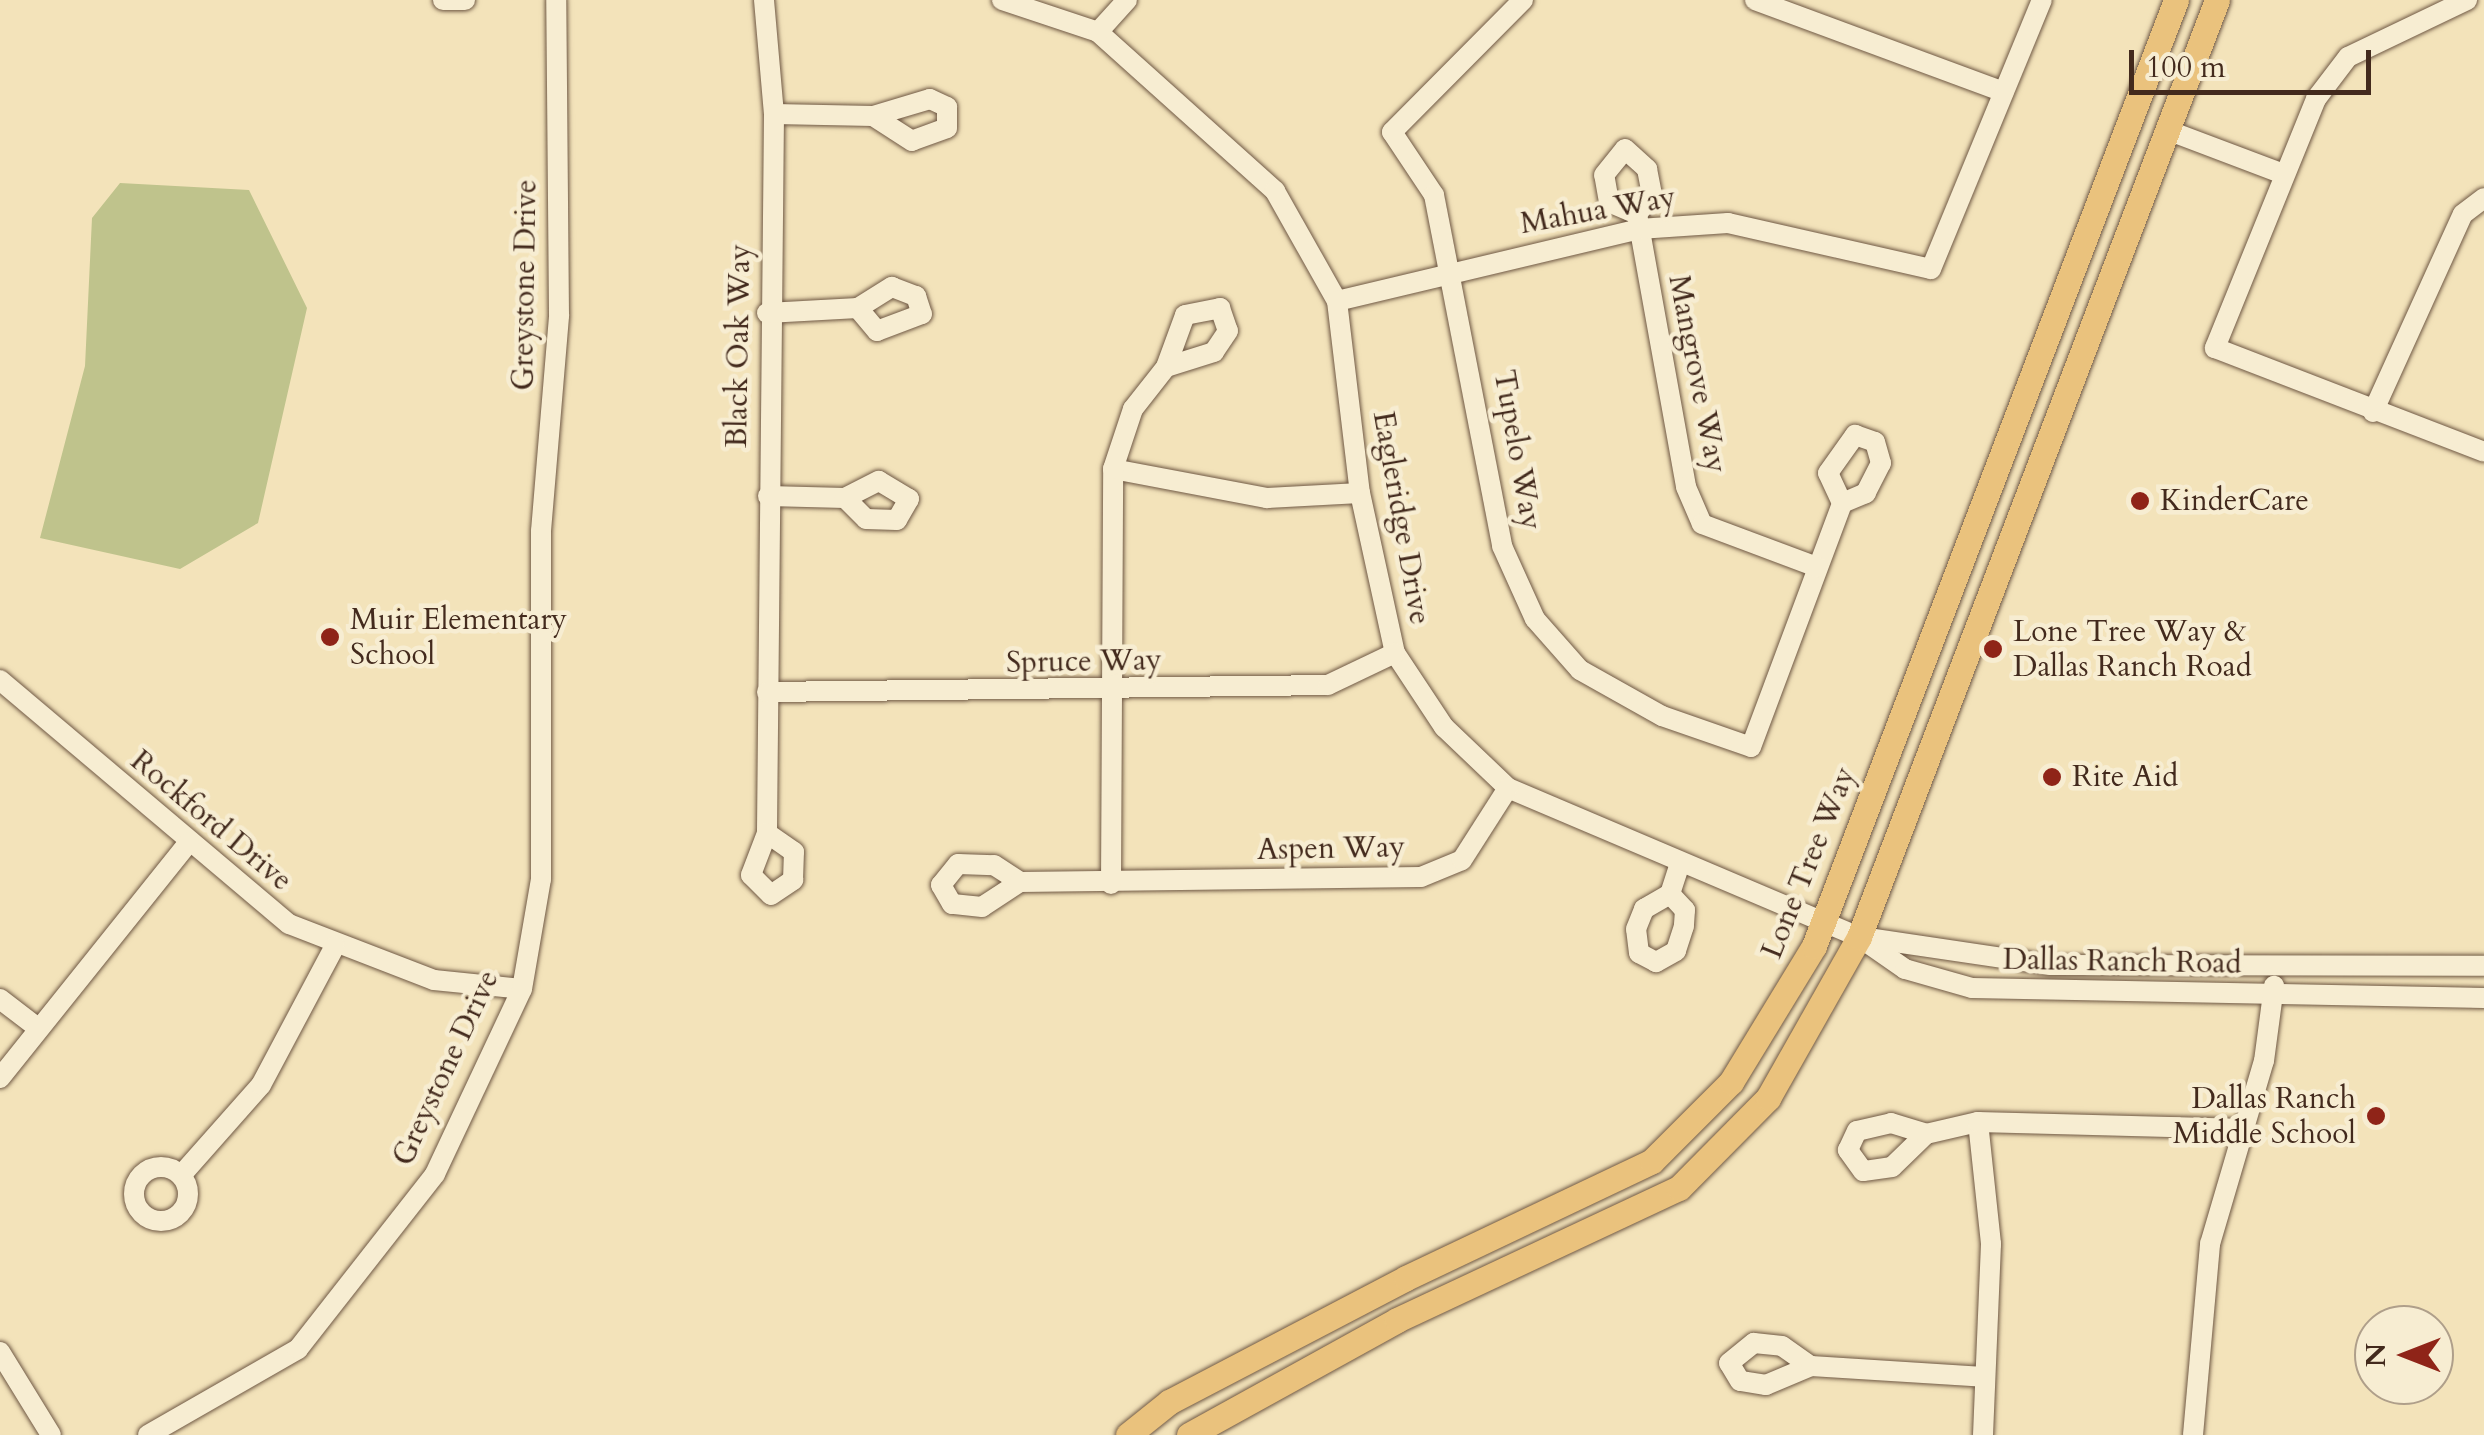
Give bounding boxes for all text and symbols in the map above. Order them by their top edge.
scale bar [2134,30,2376,92]
text: 100 m [2146,47,2226,88]
street label: Greystone Drive [505,179,545,391]
street label: Mahua Way [1518,180,1678,242]
street label: Black Oak Way [719,244,759,448]
street label: Mangrove Way [1660,272,1734,476]
street label: Tupelo Way [1485,367,1549,533]
street label: Eagleridge Drive [1365,409,1437,627]
place label: KinderCare [2160,483,2309,519]
marker: KinderCare [2129,490,2151,512]
place label: Muir Elementary School [350,602,567,672]
place label: Lone Tree Way & Dallas Ranch Road [2013,614,2252,684]
marker: Muir Elementary School [319,626,341,648]
marker: Lone Tree Way & Dallas Ranch Road [1982,638,2004,660]
street label: Spruce Way [1006,643,1162,681]
street label: Rockford Drive [123,743,299,899]
place label: Rite Aid [2072,759,2178,795]
street label: Lone Tree Way [1754,762,1864,964]
marker: Rite Aid [2041,766,2063,788]
street label: Aspen Way [1257,830,1405,868]
street label: Dallas Ranch Road [2002,942,2242,982]
street label: Greystone Drive [385,965,507,1171]
place label: Dallas Ranch Middle School [2173,1081,2356,1152]
marker: Dallas Ranch Middle School [2365,1105,2387,1127]
north arrow [2354,1305,2454,1405]
text: N [2357,1343,2395,1367]

